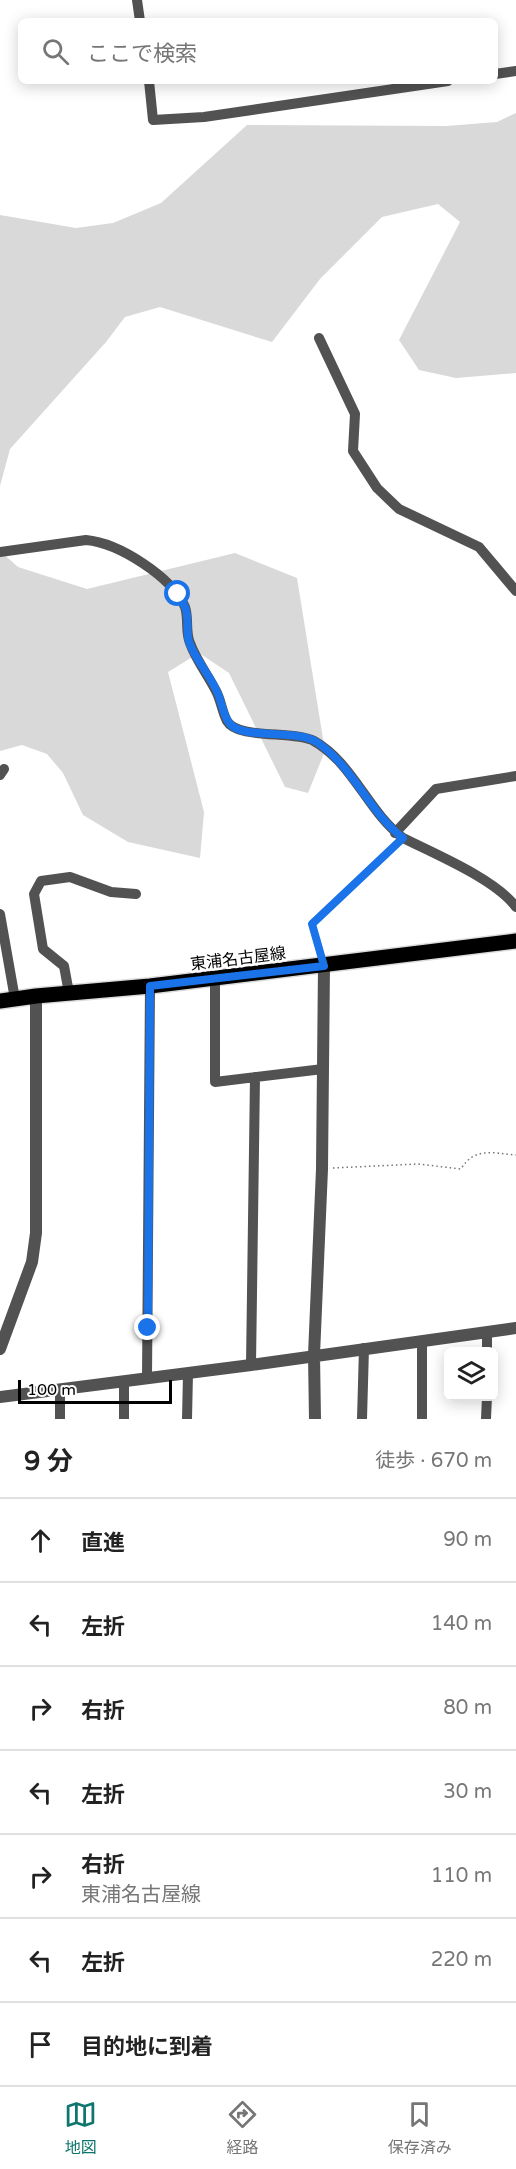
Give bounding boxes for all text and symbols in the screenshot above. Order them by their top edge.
search box [18,18,498,84]
icon: search [39,35,72,68]
text: ここで検索 [87,41,197,67]
route start [164,580,190,606]
street label: 東浦名古屋線 [189,943,287,975]
route end [134,1314,160,1340]
map controls [444,1347,498,1401]
button: layers [444,1347,498,1401]
scale bar [18,1377,172,1404]
text: 100 m [27,1380,76,1400]
text: 9 分 [24,1446,73,1477]
text: 徒歩 · 670 m [375,1449,492,1473]
icon: ahead [24,1524,57,1557]
text: 90 m [443,1528,492,1552]
text: 直進 [81,1530,125,1556]
icon: left [24,1608,57,1641]
text: 140 m [431,1612,492,1636]
text: 左折 [81,1614,125,1640]
icon: right [24,1692,57,1725]
text: 80 m [443,1696,492,1720]
text: 右折 [81,1698,125,1724]
icon: left [24,1776,57,1809]
text: 30 m [443,1780,492,1804]
text: 左折 [81,1782,125,1808]
text: 右折 [81,1852,125,1878]
icon: right [24,1860,57,1893]
text: 110 m [431,1864,492,1888]
text: 東浦名古屋線 [81,1883,201,1907]
icon: left [24,1944,57,1977]
text: 220 m [431,1948,492,1972]
text: 左折 [81,1950,125,1976]
icon: arrive [24,2028,57,2061]
text: 目的地に到着 [81,2034,213,2060]
tab: 地図 [64,2098,97,2158]
tab: 経路 [226,2098,259,2158]
tab: 保存済み [388,2098,452,2158]

